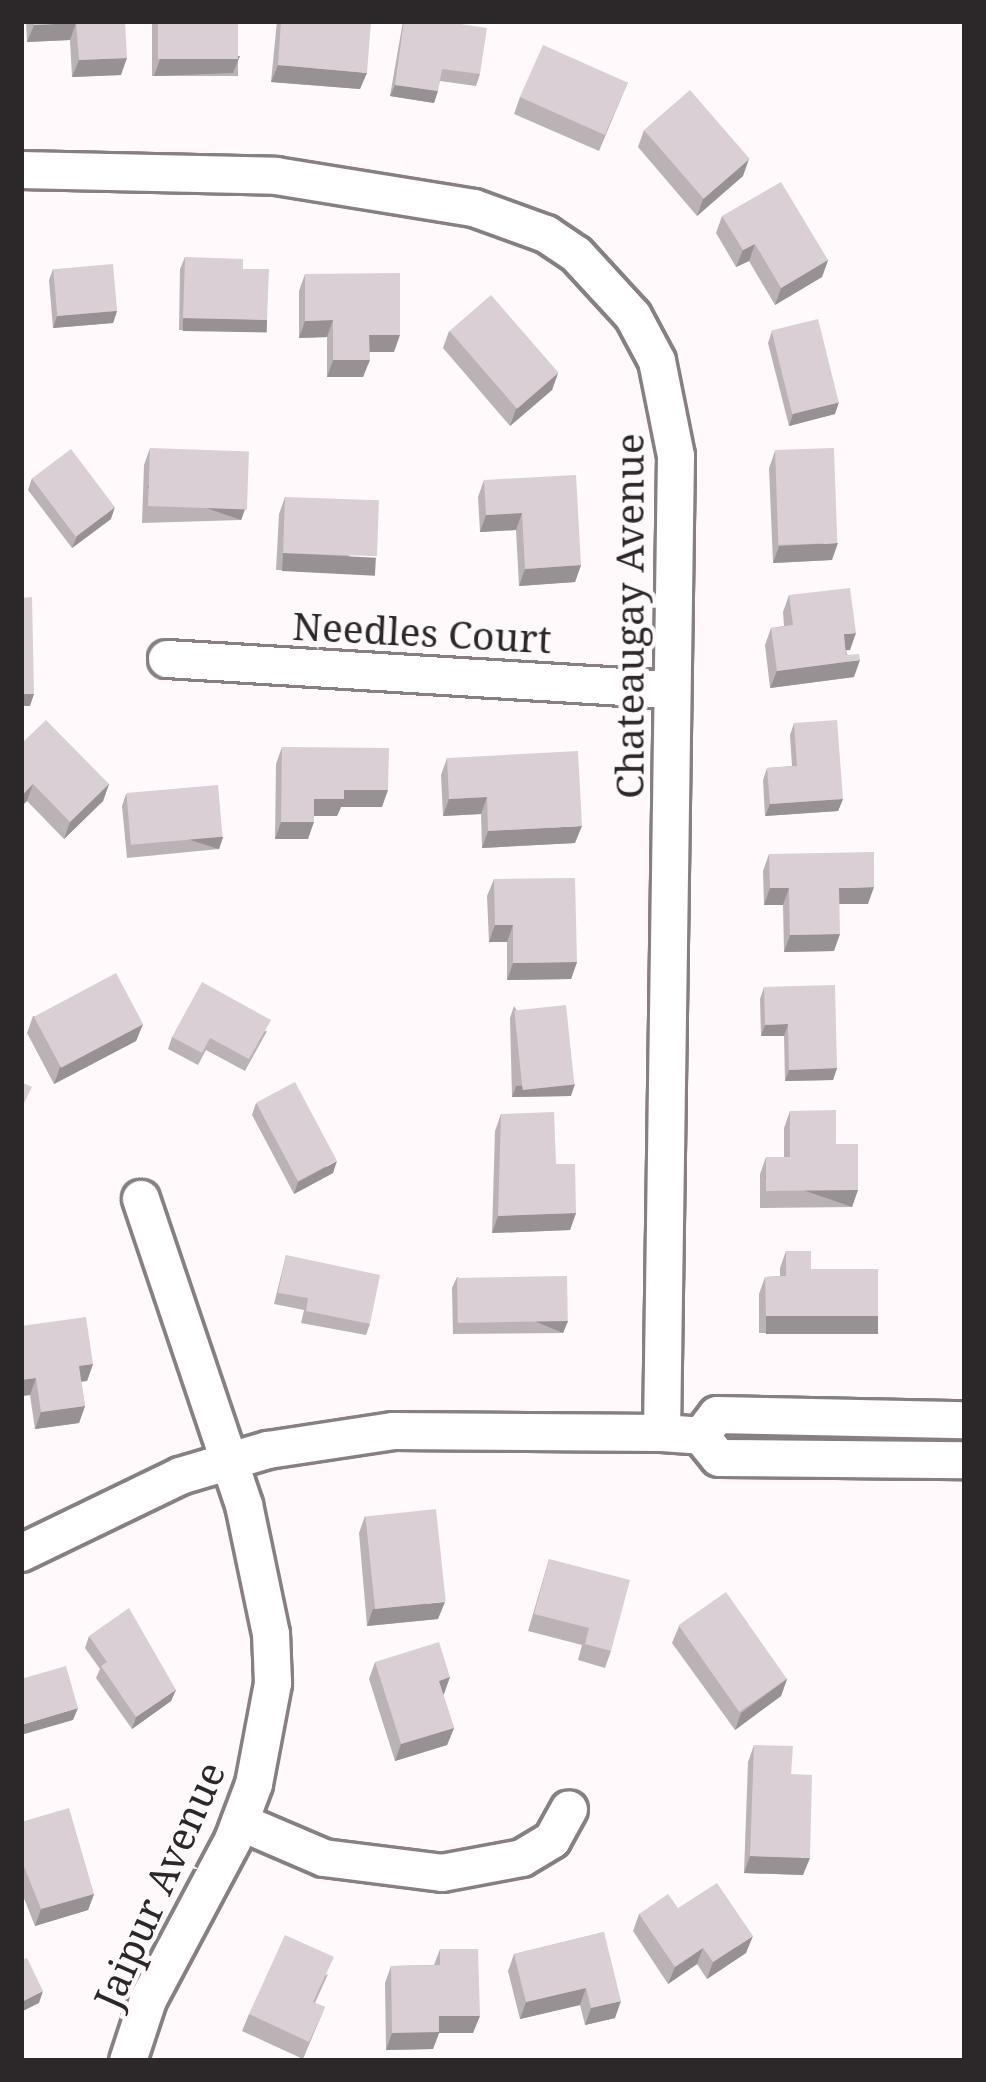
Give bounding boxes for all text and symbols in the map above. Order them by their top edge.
street label: Chateaugay Avenue [606,433,652,799]
street label: Needles Court [291,602,553,662]
street label: Jaipur Avenue [84,1754,234,2016]

